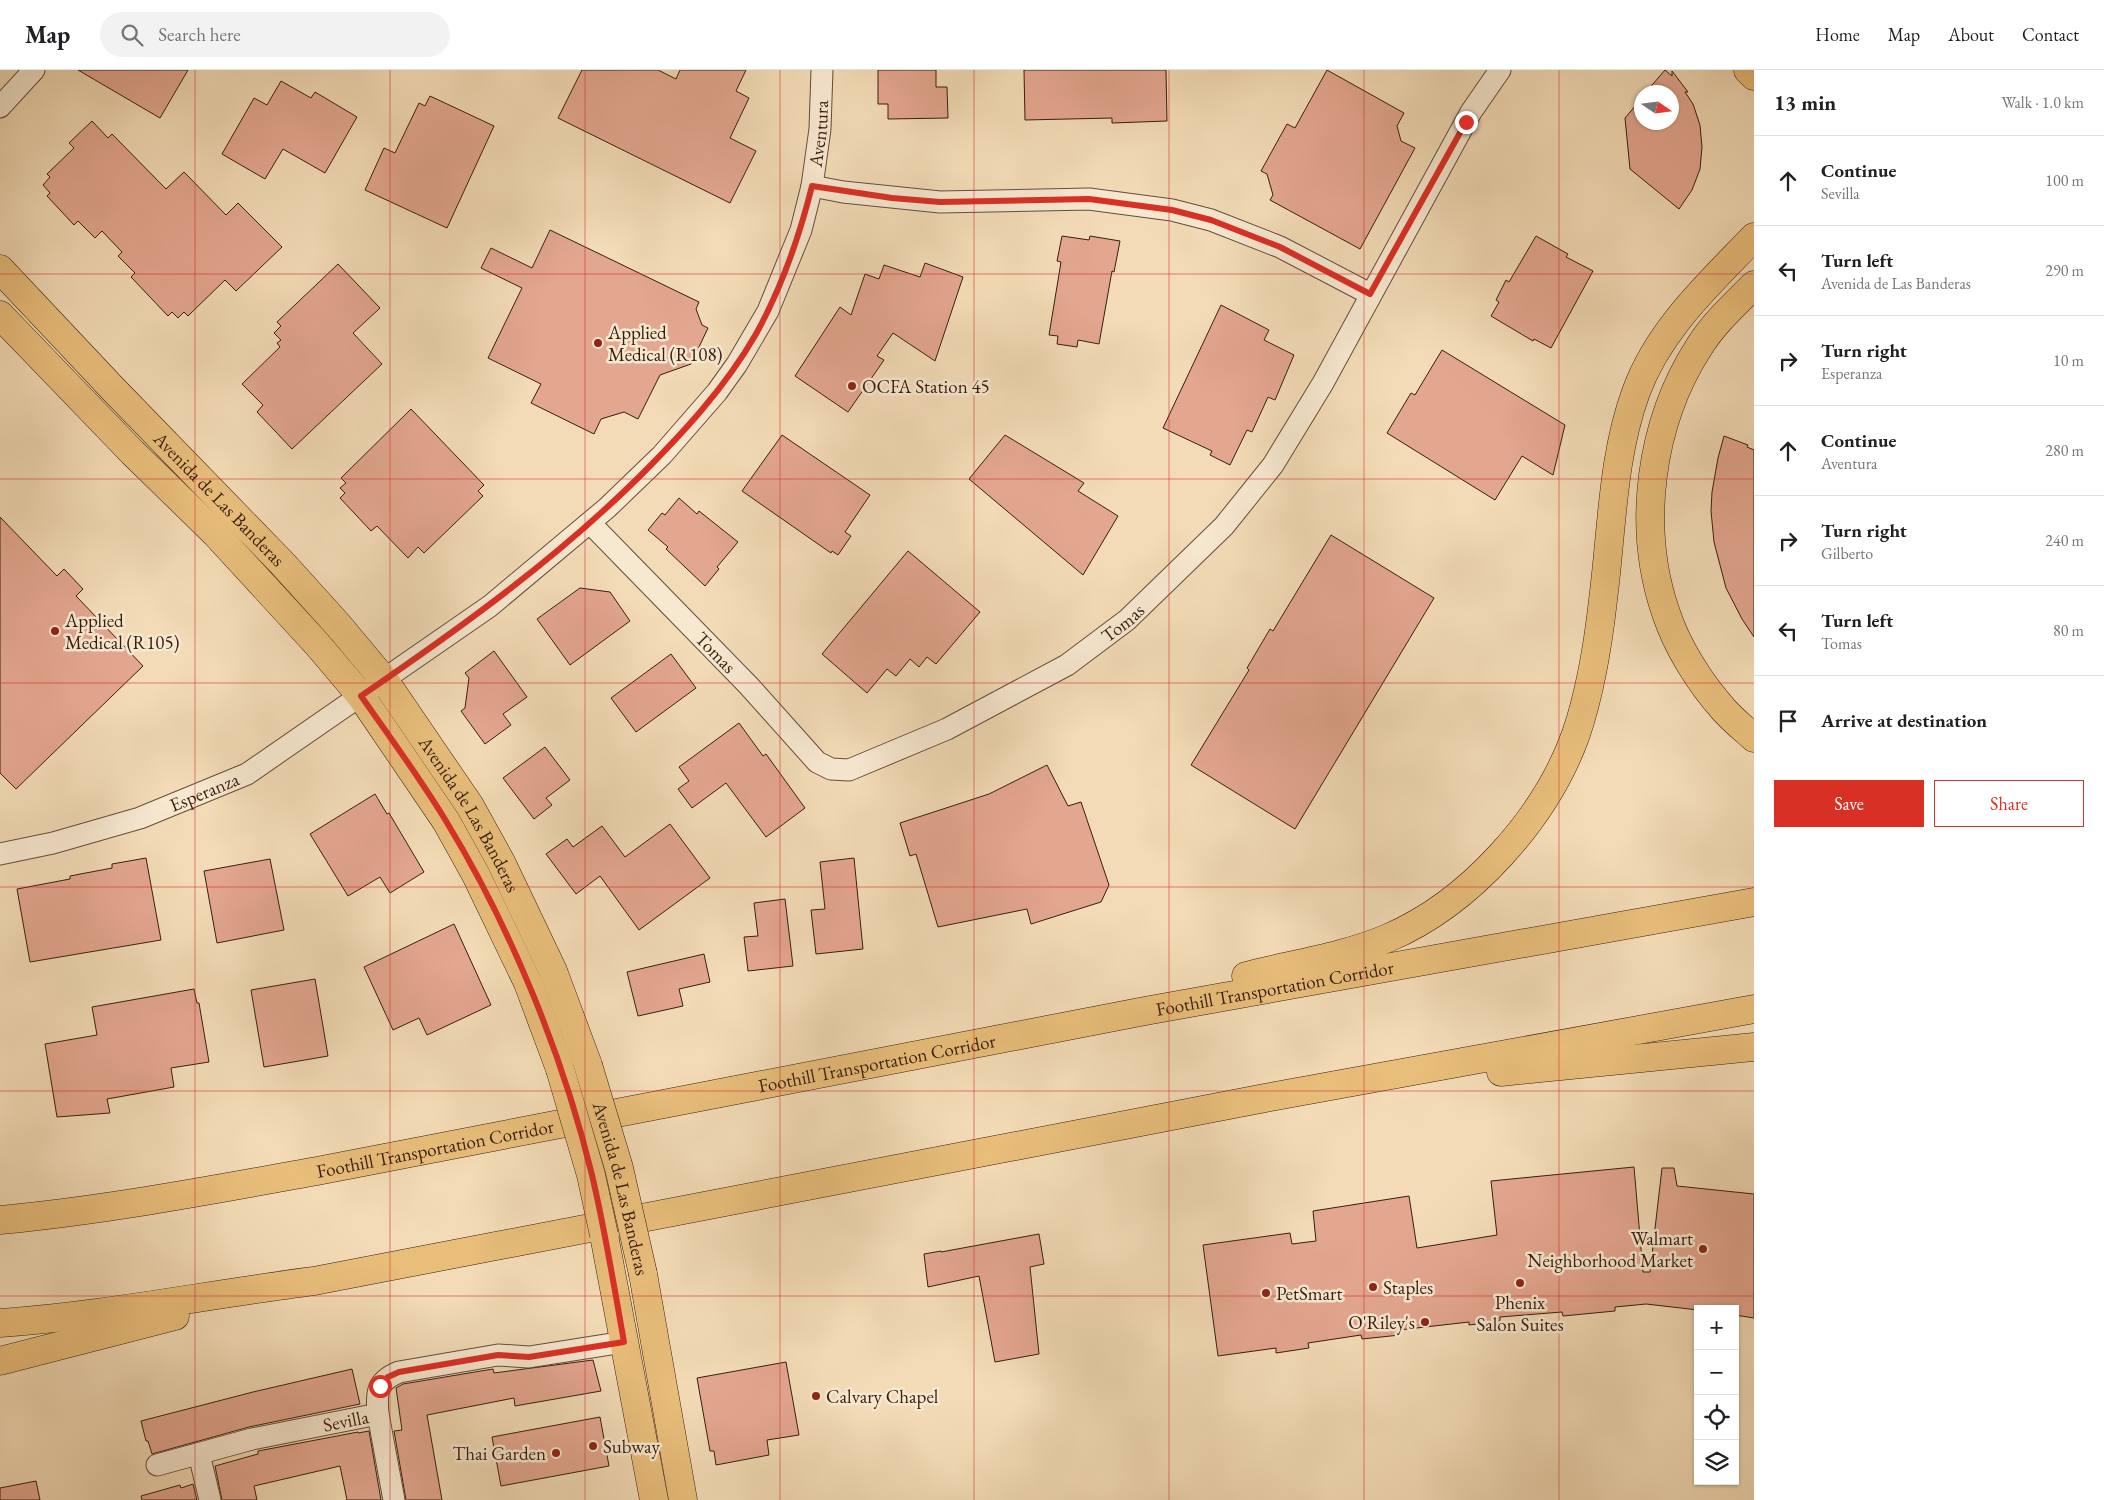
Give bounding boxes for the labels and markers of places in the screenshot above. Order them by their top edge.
place label: Applied Medical (R108) [607,320,723,367]
marker: Applied Medical (R108) [592,337,604,349]
place label: OCFA Station 45 [862,374,990,399]
marker: OCFA Station 45 [846,380,858,392]
place label: Applied Medical (R105) [64,608,180,655]
marker: Applied Medical (R105) [49,625,61,637]
place label: Walmart Neighborhood Market [1527,1226,1693,1273]
marker: Walmart Neighborhood Market [1697,1243,1709,1255]
place label: Staples [1383,1275,1433,1300]
marker: Phenix Salon Suites [1514,1277,1526,1289]
place label: PetSmart [1276,1281,1342,1306]
marker: Staples [1367,1281,1379,1293]
marker: PetSmart [1260,1287,1272,1299]
place label: Phenix Salon Suites [1476,1290,1564,1337]
place label: O'Riley's [1348,1310,1415,1335]
marker: O'Riley's [1419,1316,1431,1328]
place label: Calvary Chapel [826,1384,939,1409]
marker: Calvary Chapel [810,1390,822,1402]
place label: Subway [603,1434,660,1459]
marker: Subway [587,1440,599,1452]
place label: Thai Garden [453,1441,546,1466]
marker: Thai Garden [550,1447,562,1459]

